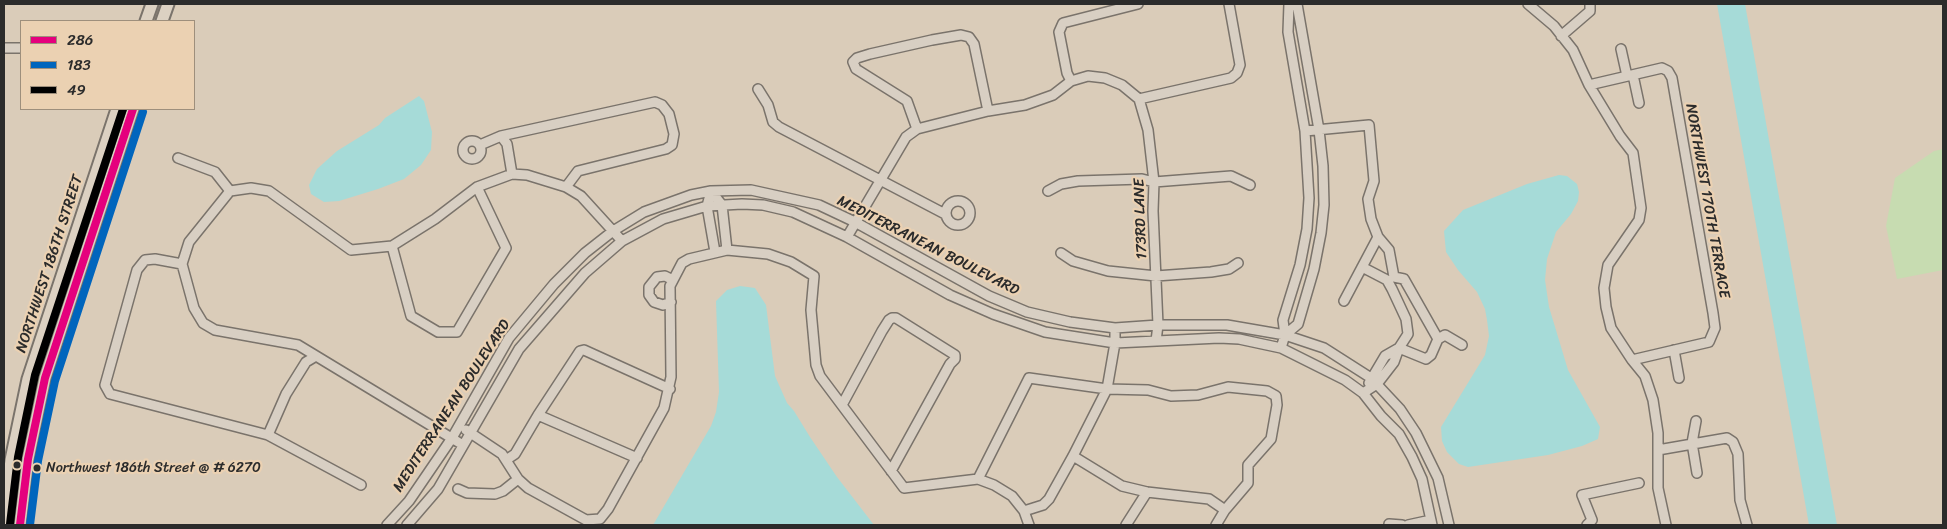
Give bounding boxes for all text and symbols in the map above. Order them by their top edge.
legend [20,20,195,110]
text: 286 [67,27,93,53]
text: 183 [67,52,91,78]
text: 49 [67,77,86,103]
street label: NORTHWEST 170TH TERRACE [1681,102,1733,300]
street label: NORTHWEST 186TH STREET [13,173,87,355]
street label: 173RD LANE [1131,178,1151,260]
street label: MEDITERRANEAN BOULEVARD [834,192,1022,300]
street label: MEDITERRANEAN BOULEVARD [389,316,515,496]
unlabelled marker [12,460,22,470]
place label: Northwest 186th Street @ # 6270 [46,460,261,476]
marker: Northwest 186th Street @ # 6270 [32,463,42,473]

